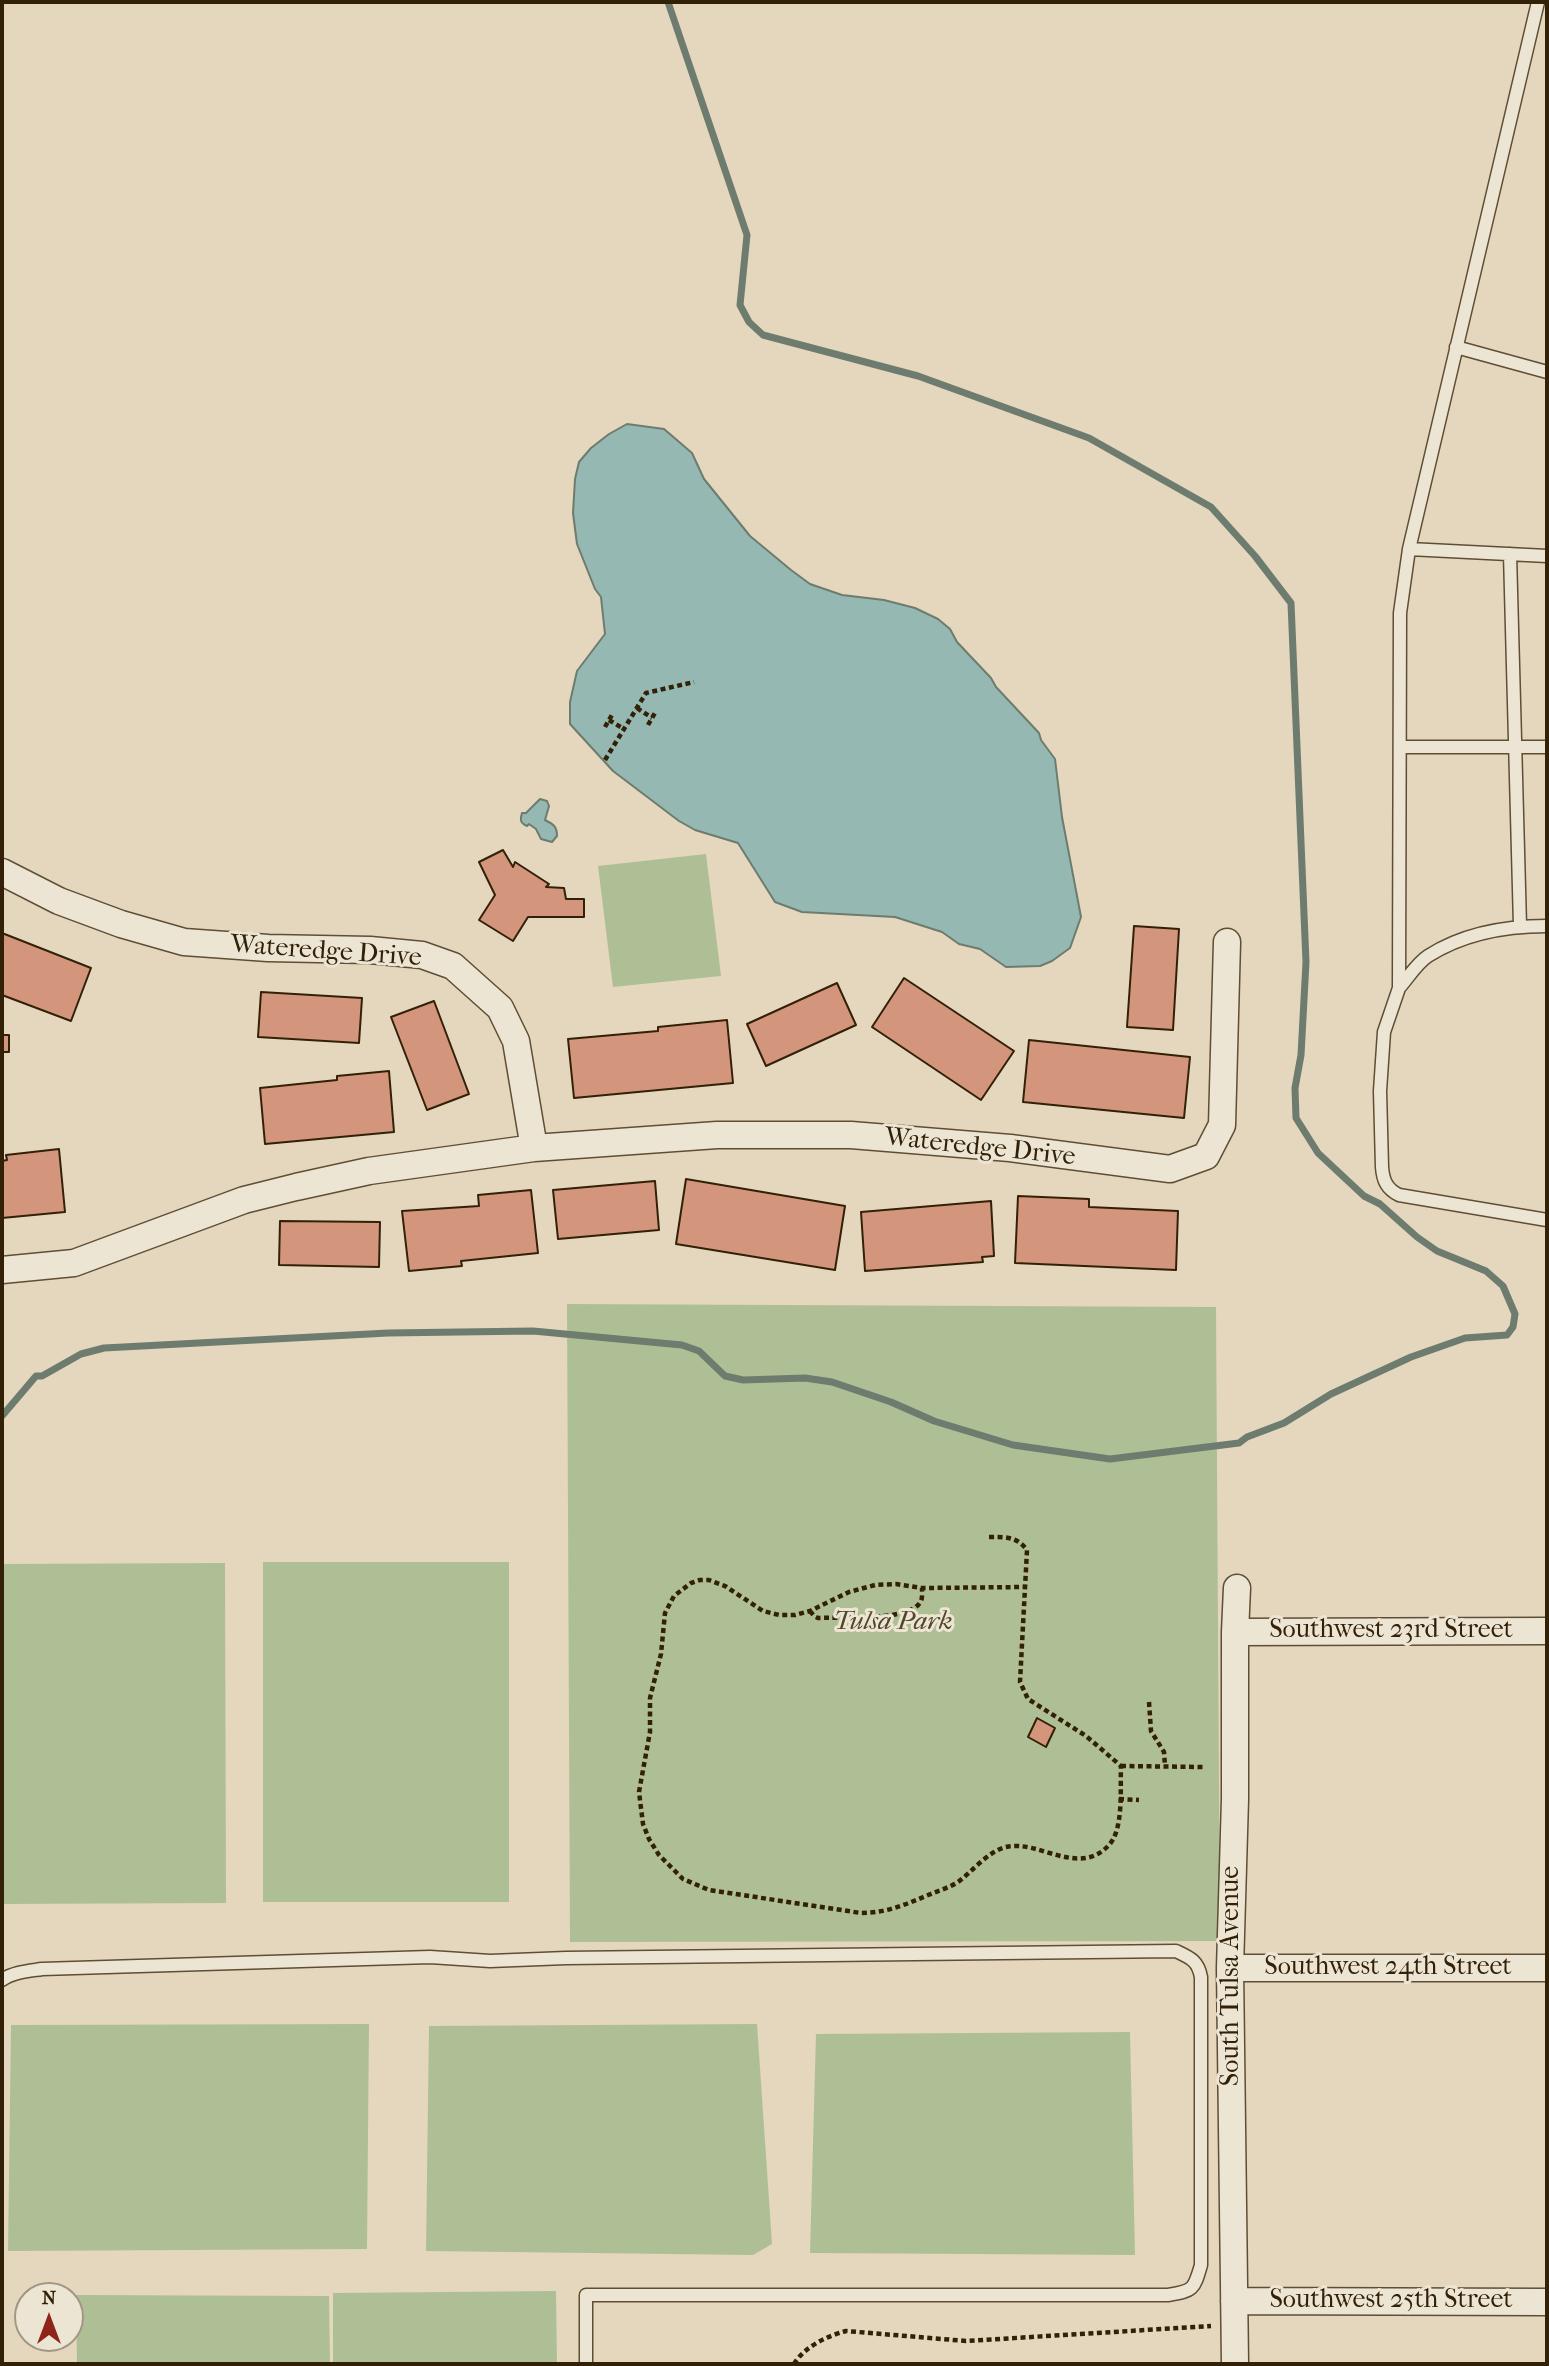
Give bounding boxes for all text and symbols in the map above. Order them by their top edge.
street label: Wateredge Drive [229,930,423,974]
street label: Wateredge Drive [883,1122,1077,1174]
park label: Tulsa Park [833,1607,953,1639]
street label: Southwest 23rd Street [1269,1615,1513,1647]
street label: South Tulsa Avenue [1216,1866,1248,2086]
street label: Southwest 24th Street [1264,1952,1512,1984]
north arrow [14,2282,84,2352]
street label: Southwest 25th Street [1269,2285,1513,2317]
text: N [42,2287,56,2309]

